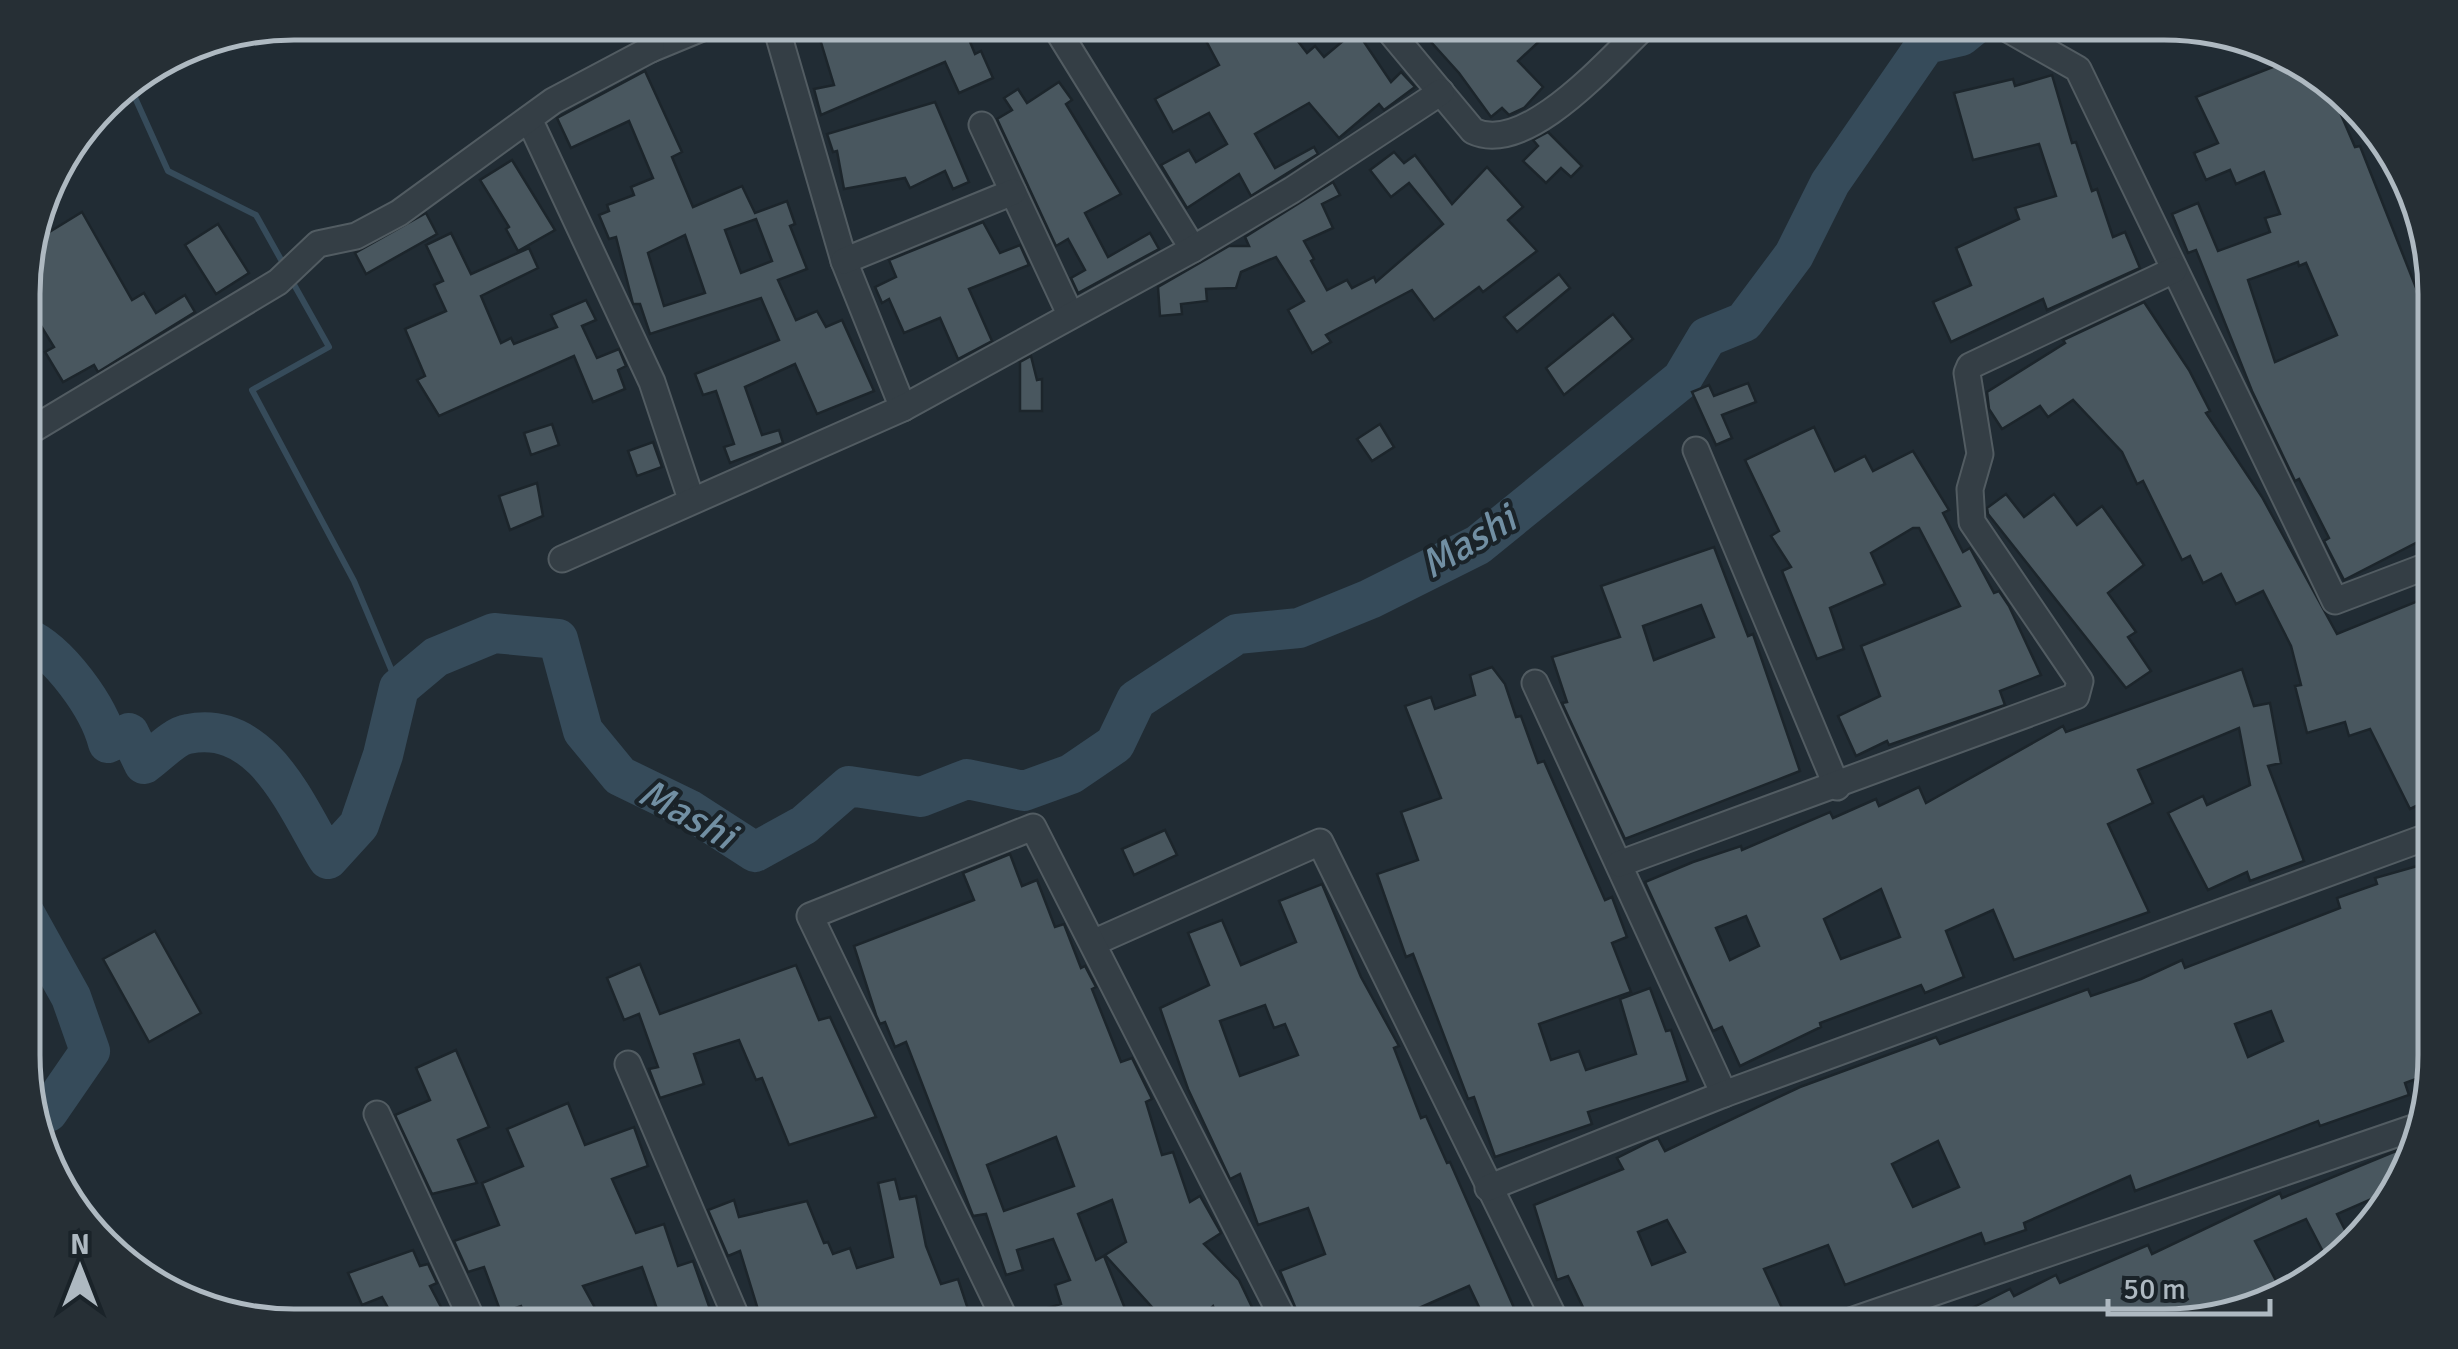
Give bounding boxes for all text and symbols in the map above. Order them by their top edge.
water label: Mashi [1411,492,1528,590]
water label: Mashi [630,767,747,862]
north arrow [30,1219,130,1319]
text: N [70,1228,90,1262]
scale bar [2108,1254,2270,1316]
text: 50 m [2123,1271,2186,1308]

